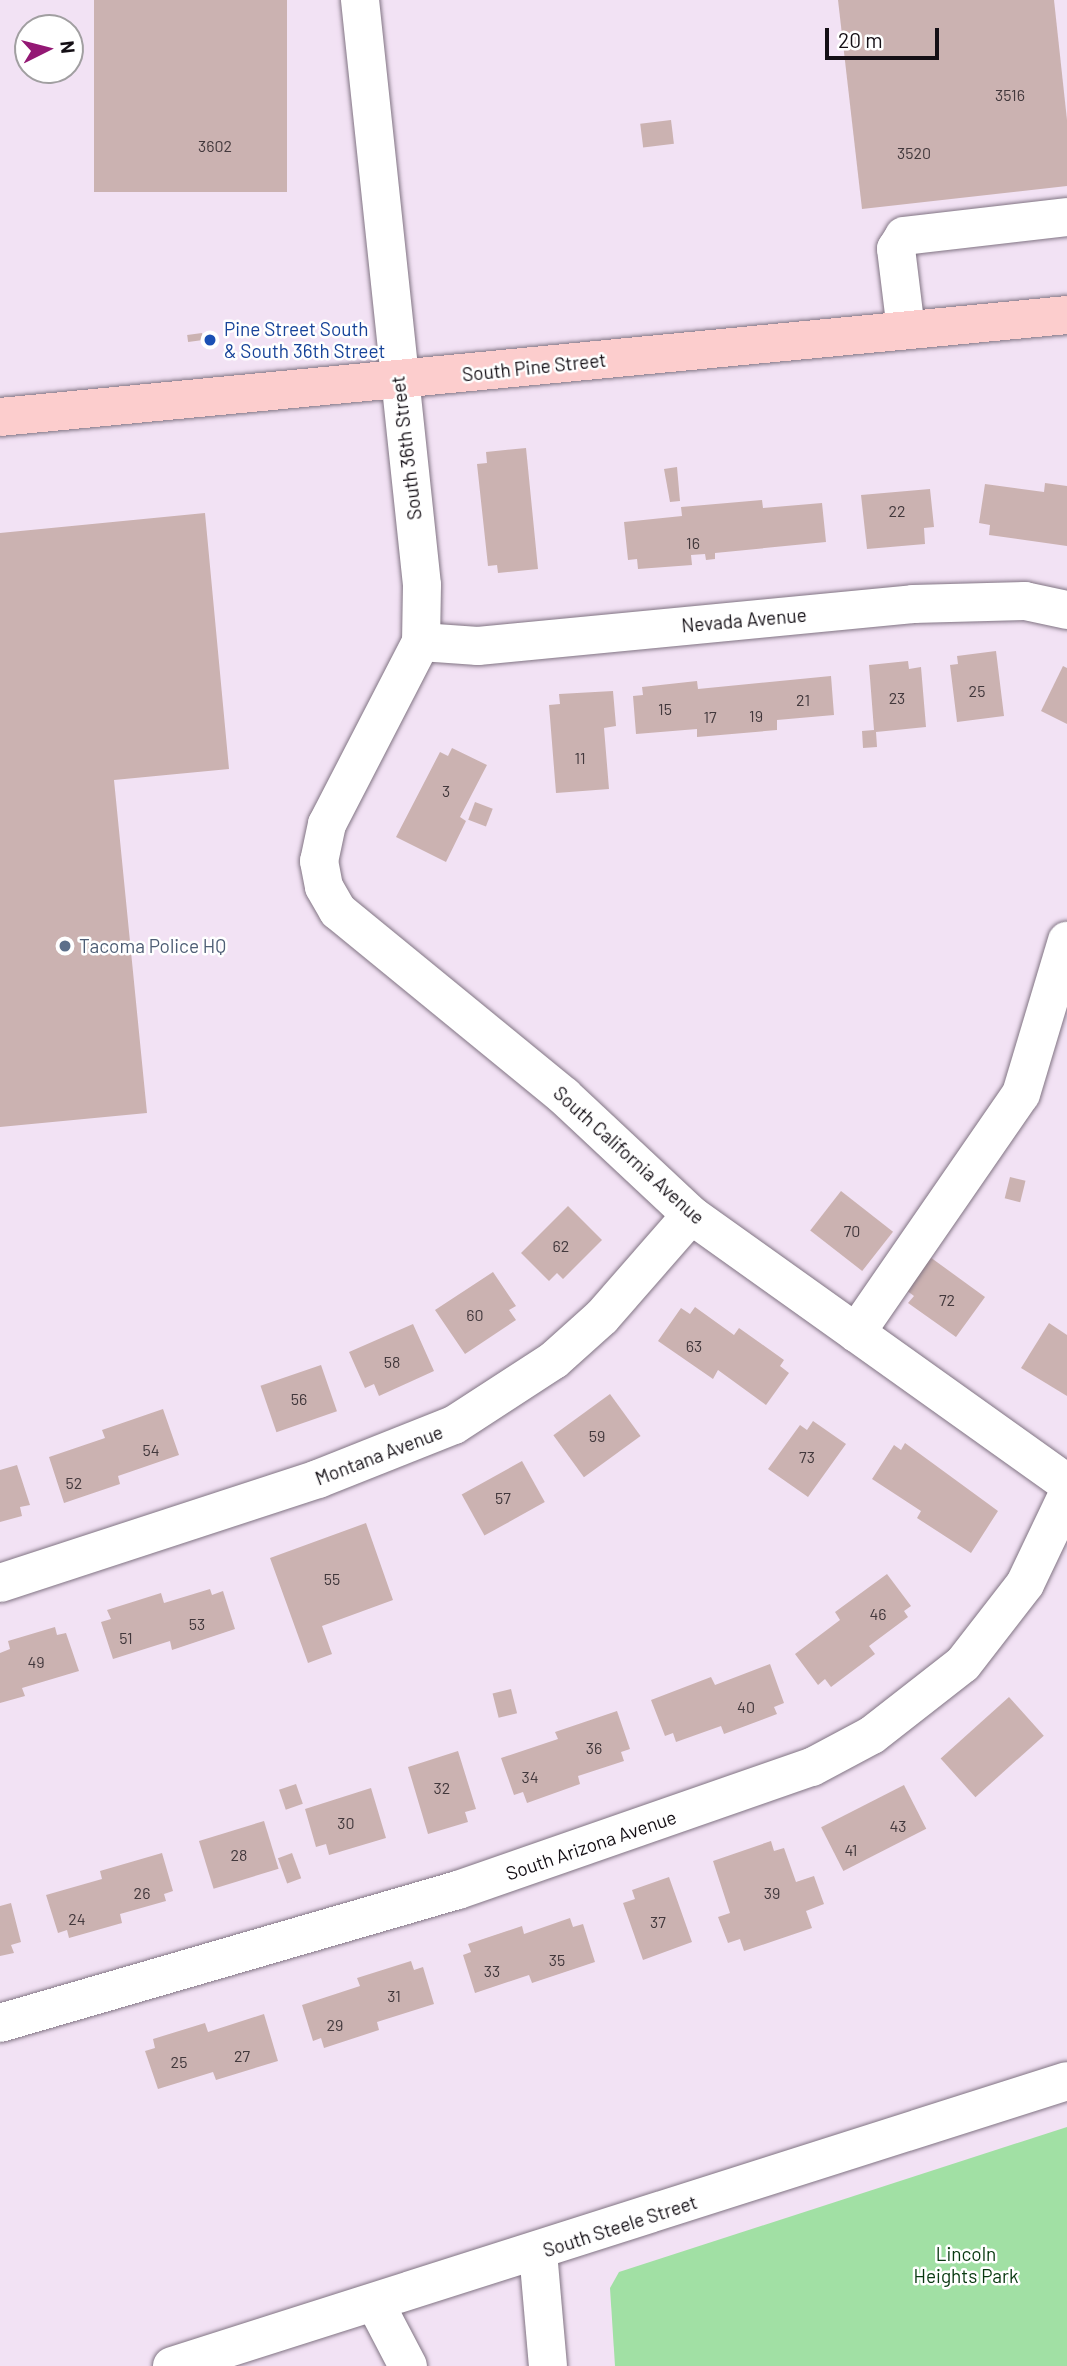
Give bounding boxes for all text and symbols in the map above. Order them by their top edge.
north arrow [14,14,84,84]
scale bar [829,14,943,58]
text: 20 m [838,27,883,52]
text: N [56,39,80,54]
house number: 3516 [995,85,1025,105]
house number: 3602 [198,136,232,156]
house number: 3520 [897,143,931,163]
place label: Pine Street South & South 36th Street [224,318,385,362]
marker: Pine Street South & South 36th Street [202,332,218,348]
street label: South Pine Street [461,348,607,386]
street label: South 36th Street [386,375,426,521]
house number: 22 [888,501,906,521]
house number: 16 [686,533,700,553]
street label: Nevada Avenue [680,603,808,637]
house number: 25 [969,681,985,701]
house number: 23 [889,688,905,708]
house number: 21 [796,690,810,710]
house number: 15 [658,699,672,719]
house number: 19 [749,706,763,726]
house number: 17 [703,707,717,727]
house number: 11 [574,748,586,768]
house number: 3 [442,781,450,801]
place label: Tacoma Police HQ [79,935,226,957]
marker: Tacoma Police HQ [57,938,73,954]
street label: South California Avenue [549,1081,709,1229]
house number: 70 [844,1221,860,1241]
house number: 62 [553,1236,569,1256]
house number: 72 [939,1290,955,1310]
house number: 60 [466,1305,484,1325]
house number: 63 [686,1336,702,1356]
house number: 58 [384,1352,400,1372]
house number: 56 [291,1389,307,1409]
street label: Montana Avenue [312,1420,446,1490]
house number: 59 [589,1426,605,1446]
house number: 54 [142,1440,160,1460]
house number: 73 [799,1447,815,1467]
house number: 52 [66,1473,82,1493]
house number: 57 [495,1488,511,1508]
house number: 55 [324,1569,340,1589]
house number: 46 [869,1604,887,1624]
house number: 53 [189,1614,205,1634]
house number: 51 [119,1628,133,1648]
house number: 49 [27,1652,45,1672]
house number: 40 [737,1697,755,1717]
house number: 36 [586,1738,602,1758]
house number: 34 [521,1767,539,1787]
house number: 32 [434,1778,450,1798]
street label: South Arizona Avenue [503,1805,679,1885]
house number: 30 [337,1813,355,1833]
house number: 43 [889,1816,907,1836]
house number: 41 [845,1840,857,1860]
house number: 28 [231,1845,247,1865]
house number: 26 [134,1883,150,1903]
house number: 39 [764,1883,780,1903]
house number: 24 [68,1909,86,1929]
house number: 37 [650,1912,666,1932]
house number: 35 [549,1950,565,1970]
house number: 33 [484,1961,500,1981]
house number: 31 [387,1986,401,2006]
house number: 29 [327,2015,343,2035]
house number: 27 [234,2046,250,2066]
house number: 25 [171,2052,187,2072]
street label: South Steele Street [540,2190,700,2262]
park label: Lincoln Heights Park [914,2243,1018,2287]

